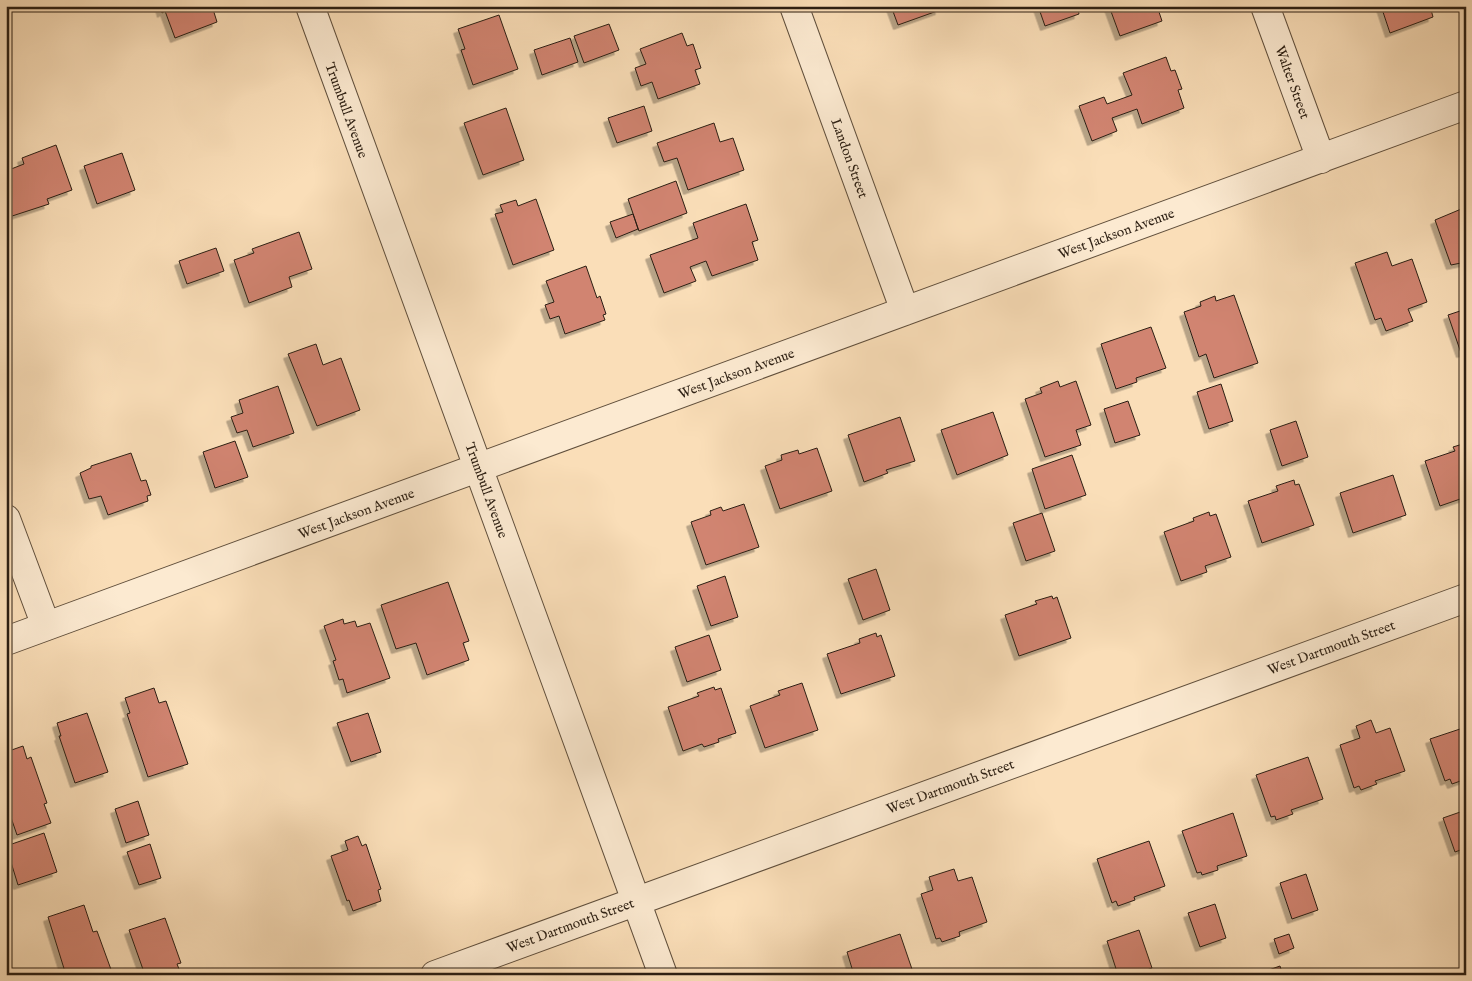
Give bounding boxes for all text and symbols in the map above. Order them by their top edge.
street label: Walter Street [1271,43,1314,122]
street label: Trumbull Avenue [320,60,372,161]
street label: Landon Street [826,116,872,201]
street label: West Jackson Avenue [1056,204,1177,263]
street label: West Jackson Avenue [676,344,797,403]
street label: Trumbull Avenue [460,440,512,541]
street label: West Jackson Avenue [296,484,417,543]
street label: West Dartmouth Street [1265,616,1398,679]
street label: West Dartmouth Street [884,755,1017,818]
street label: West Dartmouth Street [504,894,637,957]

